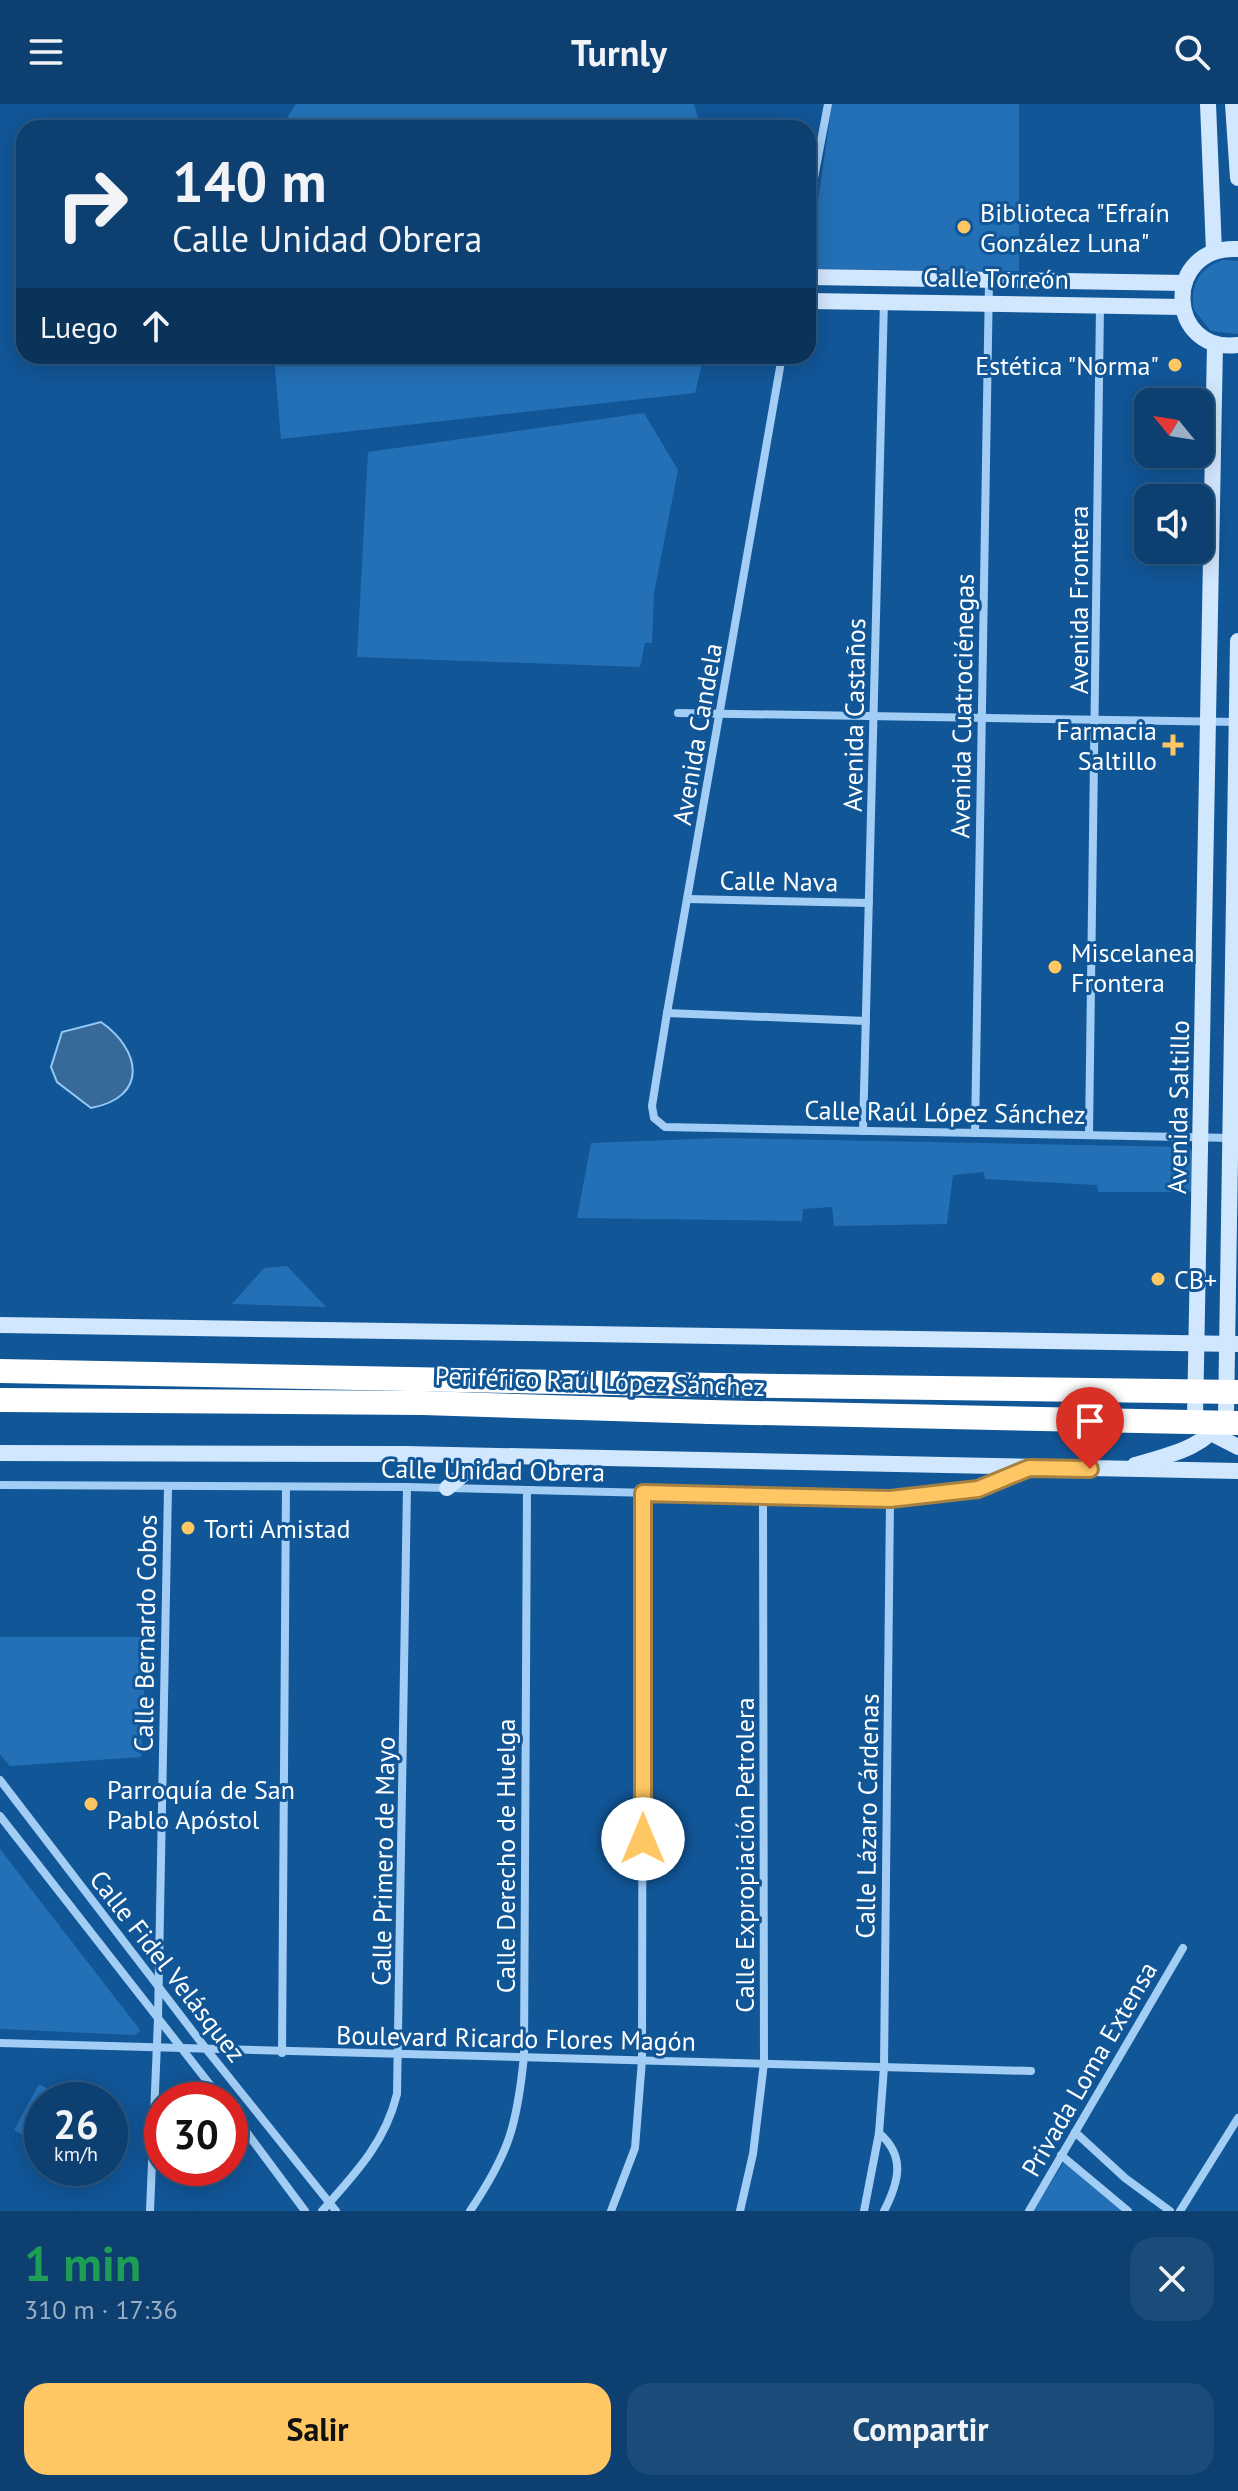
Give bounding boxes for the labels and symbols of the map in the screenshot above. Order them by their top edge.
place label: Biblioteca "Efraín González Luna" [980,196,1170,259]
marker: Biblioteca "Efraín González Luna" [955,218,973,236]
street label: Calle Torreón [923,260,1069,296]
place label: Estética "Norma" [975,349,1159,382]
marker: Estética "Norma" [1166,356,1184,374]
north arrow [1134,388,1214,468]
street label: Avenida Frontera [1062,506,1095,694]
street label: Avenida Cuatrociénegas [943,573,981,839]
street label: Avenida Castaños [836,618,872,812]
street label: Avenida Candela [665,641,729,827]
place label: Farmacia Saltillo [1056,714,1157,777]
marker: Farmacia Saltillo [1164,736,1182,754]
street label: Calle Nava [719,863,839,899]
place label: Miscelanea Frontera [1071,936,1195,999]
marker: Miscelanea Frontera [1046,958,1064,976]
street label: Avenida Saltillo [1160,1020,1196,1194]
street label: Calle Raúl López Sánchez [804,1093,1086,1131]
place label: CB+ [1174,1263,1217,1296]
marker: CB+ [1149,1270,1167,1288]
street label: Periférico Raúl López Sánchez [434,1359,766,1403]
pin [1056,1387,1124,1469]
street label: Calle Unidad Obrera [381,1452,605,1488]
place label: Torti Amistad [204,1512,350,1545]
street label: Calle Bernardo Cobos [126,1514,164,1752]
marker: Torti Amistad [179,1519,197,1537]
street label: Calle Lázaro Cárdenas [848,1693,886,1939]
street label: Calle Expropiación Petrolera [728,1697,761,2013]
street label: Calle Derecho de Huelga [489,1719,522,1993]
street label: Calle Primero de Mayo [364,1736,402,1986]
place label: Parroquía de San Pablo Apóstol [107,1773,295,1836]
marker: Parroquía de San Pablo Apóstol [82,1795,100,1813]
position arrow [601,1797,685,1881]
street label: Calle Fidel Velásquez [83,1863,253,2069]
street label: Privada Loma Extensa [1014,1956,1164,2182]
street label: Boulevard Ricardo Flores Magón [336,2018,696,2058]
speed limit sign: 30 [144,2082,248,2186]

